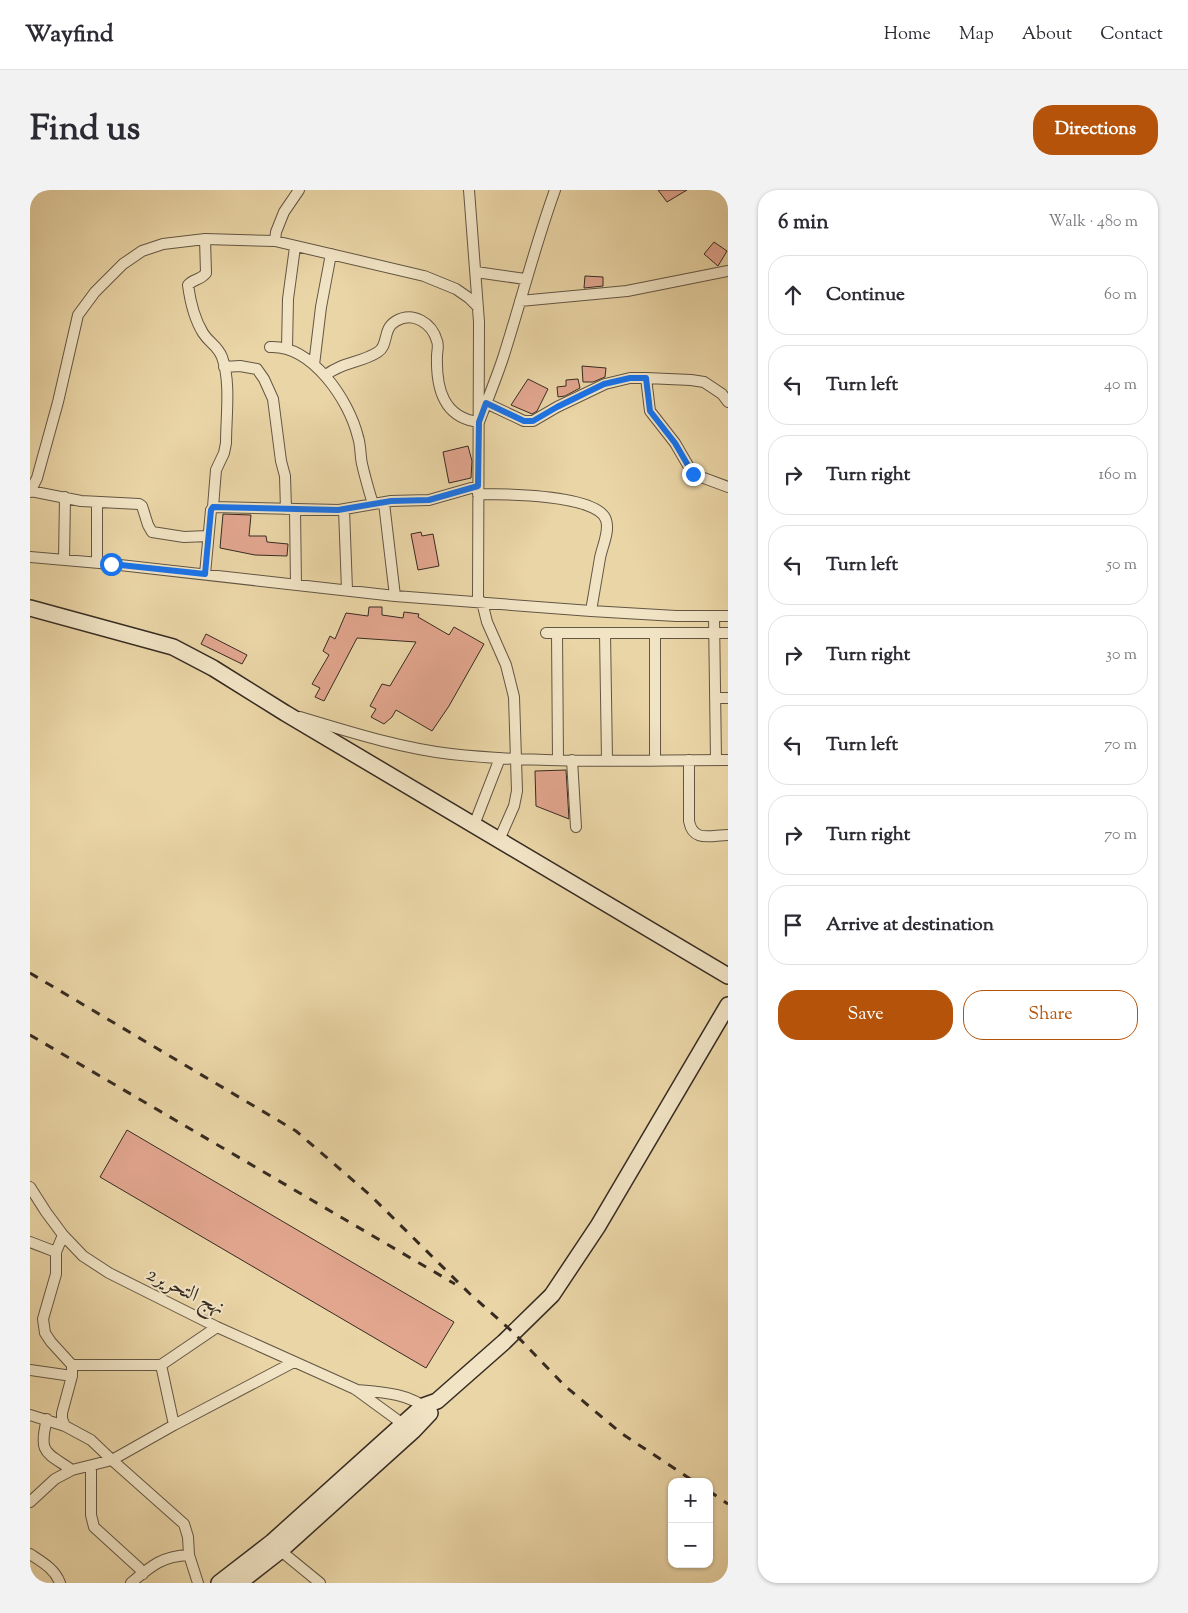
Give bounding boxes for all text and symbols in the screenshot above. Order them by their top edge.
text: Wayfind [25,18,113,52]
text: Home [884,22,931,48]
text: Map [959,22,994,48]
text: About [1022,22,1072,48]
text: Contact [1100,22,1163,48]
text: Find us [30,105,140,156]
button: Directions [1033,105,1158,155]
text: 6 min [778,208,829,238]
text: Walk · 480 m [1048,211,1138,234]
icon: ahead [779,281,807,309]
text: Continue [826,282,905,309]
text: 60 m [1104,284,1137,307]
icon: left [779,371,807,399]
text: Turn left [826,372,898,399]
text: 40 m [1104,374,1137,397]
icon: right [779,461,807,489]
text: Turn right [826,462,910,489]
route end [682,463,705,486]
text: 160 m [1099,464,1137,487]
icon: left [779,551,807,579]
text: Turn left [826,552,898,579]
route start [100,553,123,576]
text: 50 m [1106,554,1137,577]
icon: right [779,641,807,669]
text: Turn right [826,642,910,669]
text: 30 m [1106,644,1137,667]
icon: left [779,731,807,759]
text: Turn left [826,732,898,759]
text: 70 m [1104,734,1137,757]
icon: right [779,821,807,849]
text: Turn right [826,822,910,849]
text: 70 m [1104,824,1137,847]
icon: arrive [779,911,807,939]
text: Arrive at destination [826,912,994,939]
button: Save [778,990,953,1040]
button: Share [963,990,1138,1040]
street label: نهج التحرير2 [140,1260,229,1325]
map controls [668,1478,713,1568]
button: + [668,1478,713,1523]
button: − [668,1523,713,1568]

